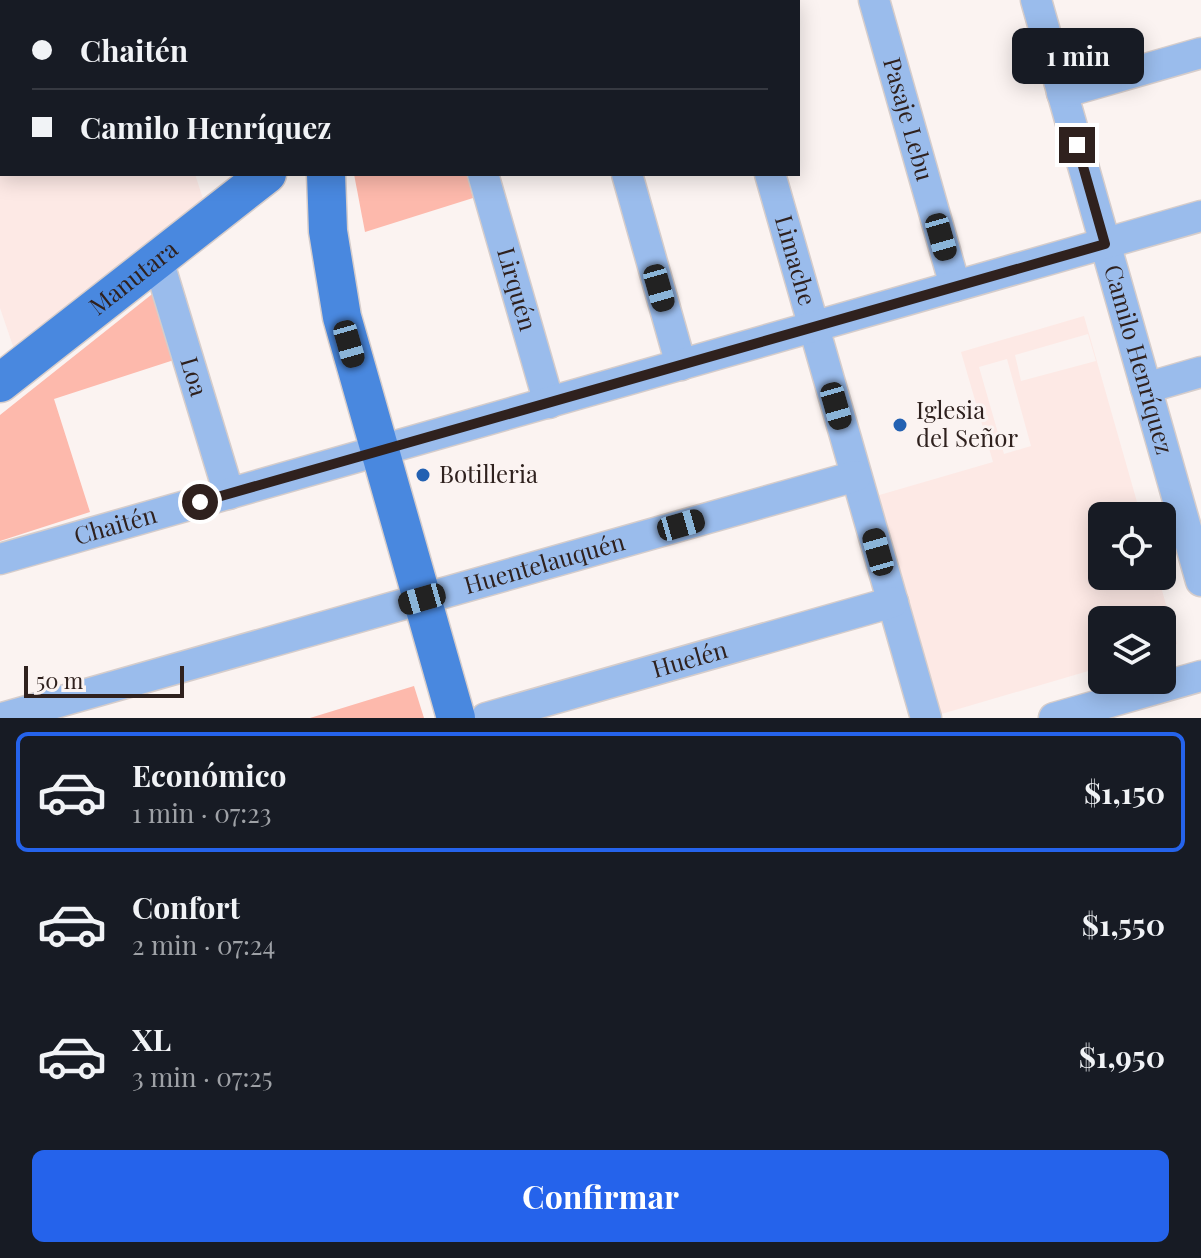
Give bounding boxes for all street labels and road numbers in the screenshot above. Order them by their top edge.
street label: Pasaje Lebu [877,53,942,184]
street label: Limache [769,211,825,309]
street label: Manutara [82,232,184,321]
street label: Lirquén [491,243,545,334]
street label: Camilo Henríquez [1098,261,1182,458]
street label: Loa [174,353,216,400]
street label: Chaitén [70,497,160,551]
street label: Huentelauquén [460,524,628,600]
street label: Huelén [648,632,731,684]

